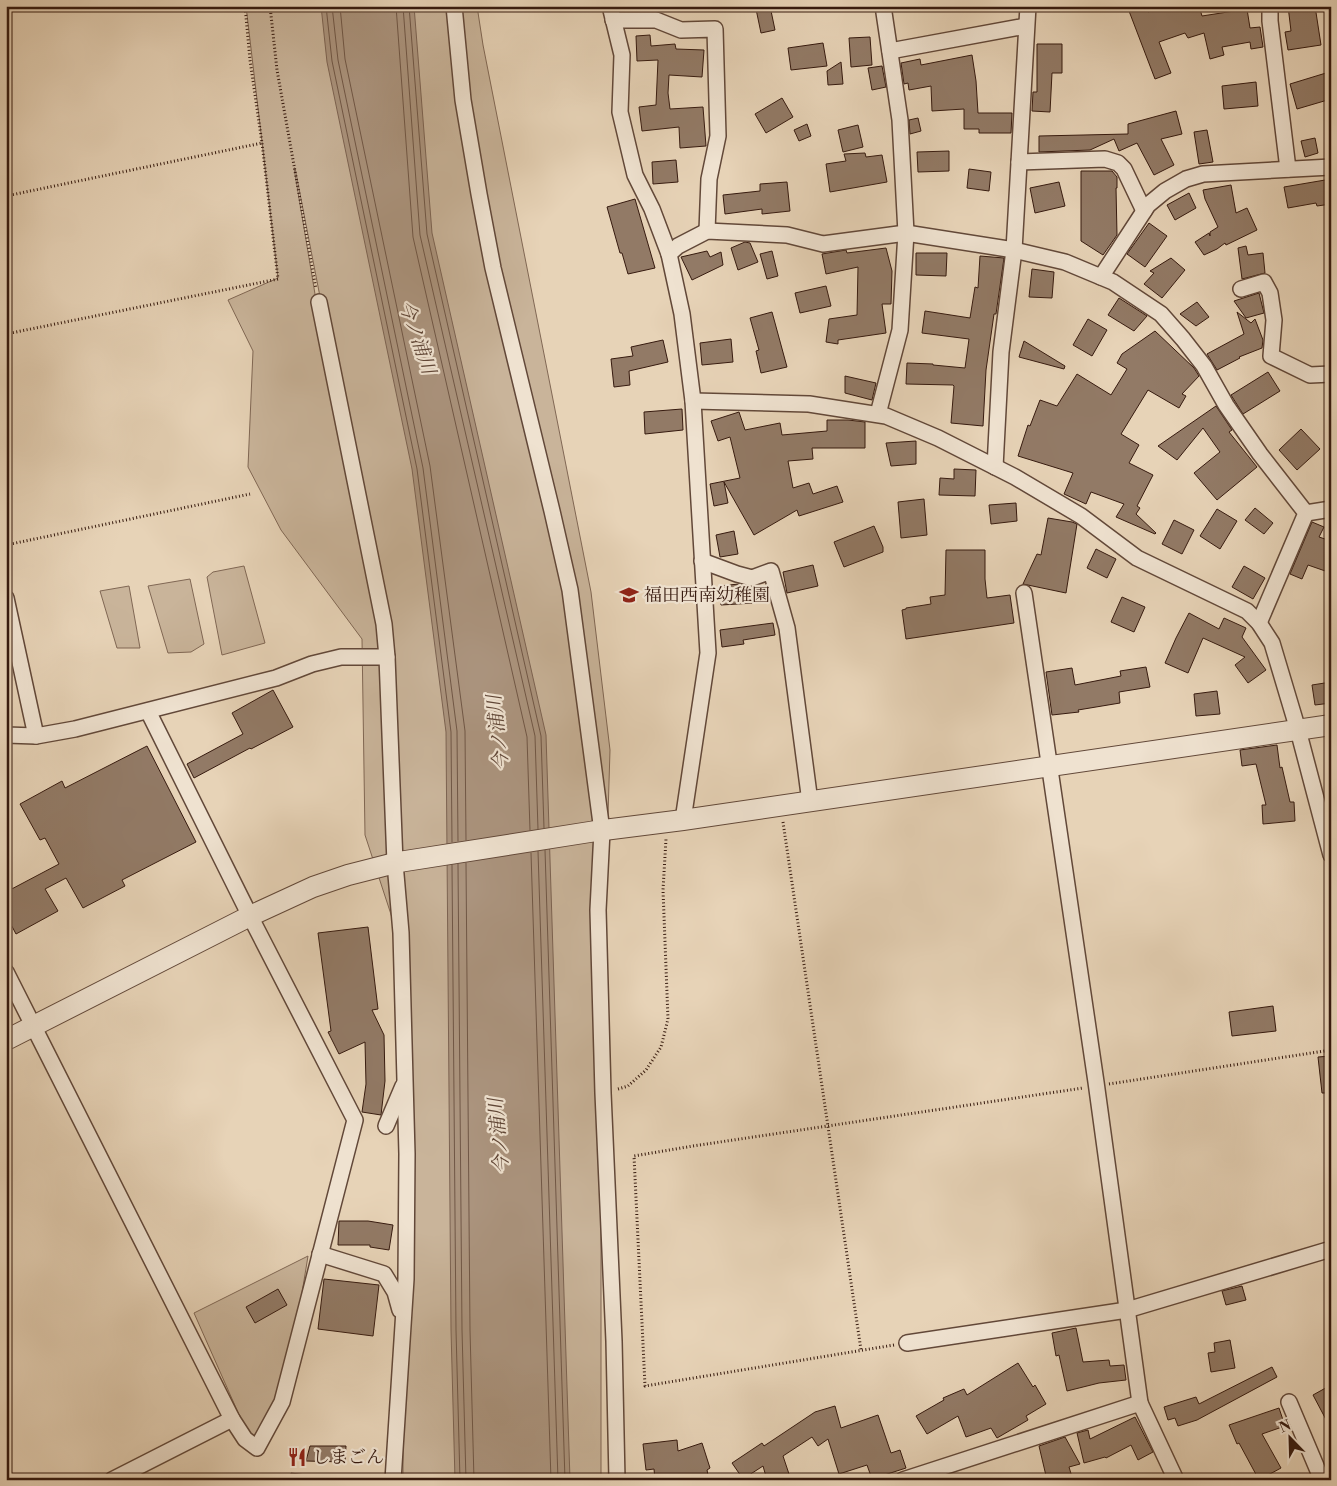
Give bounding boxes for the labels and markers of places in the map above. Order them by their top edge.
school or university icon: 福田西南幼稚園 [618,584,640,606]
place label: 福田西南幼稚園 [644,584,770,607]
restaurant icon: しまごん [286,1446,308,1468]
place label: しまごん [312,1446,384,1469]

